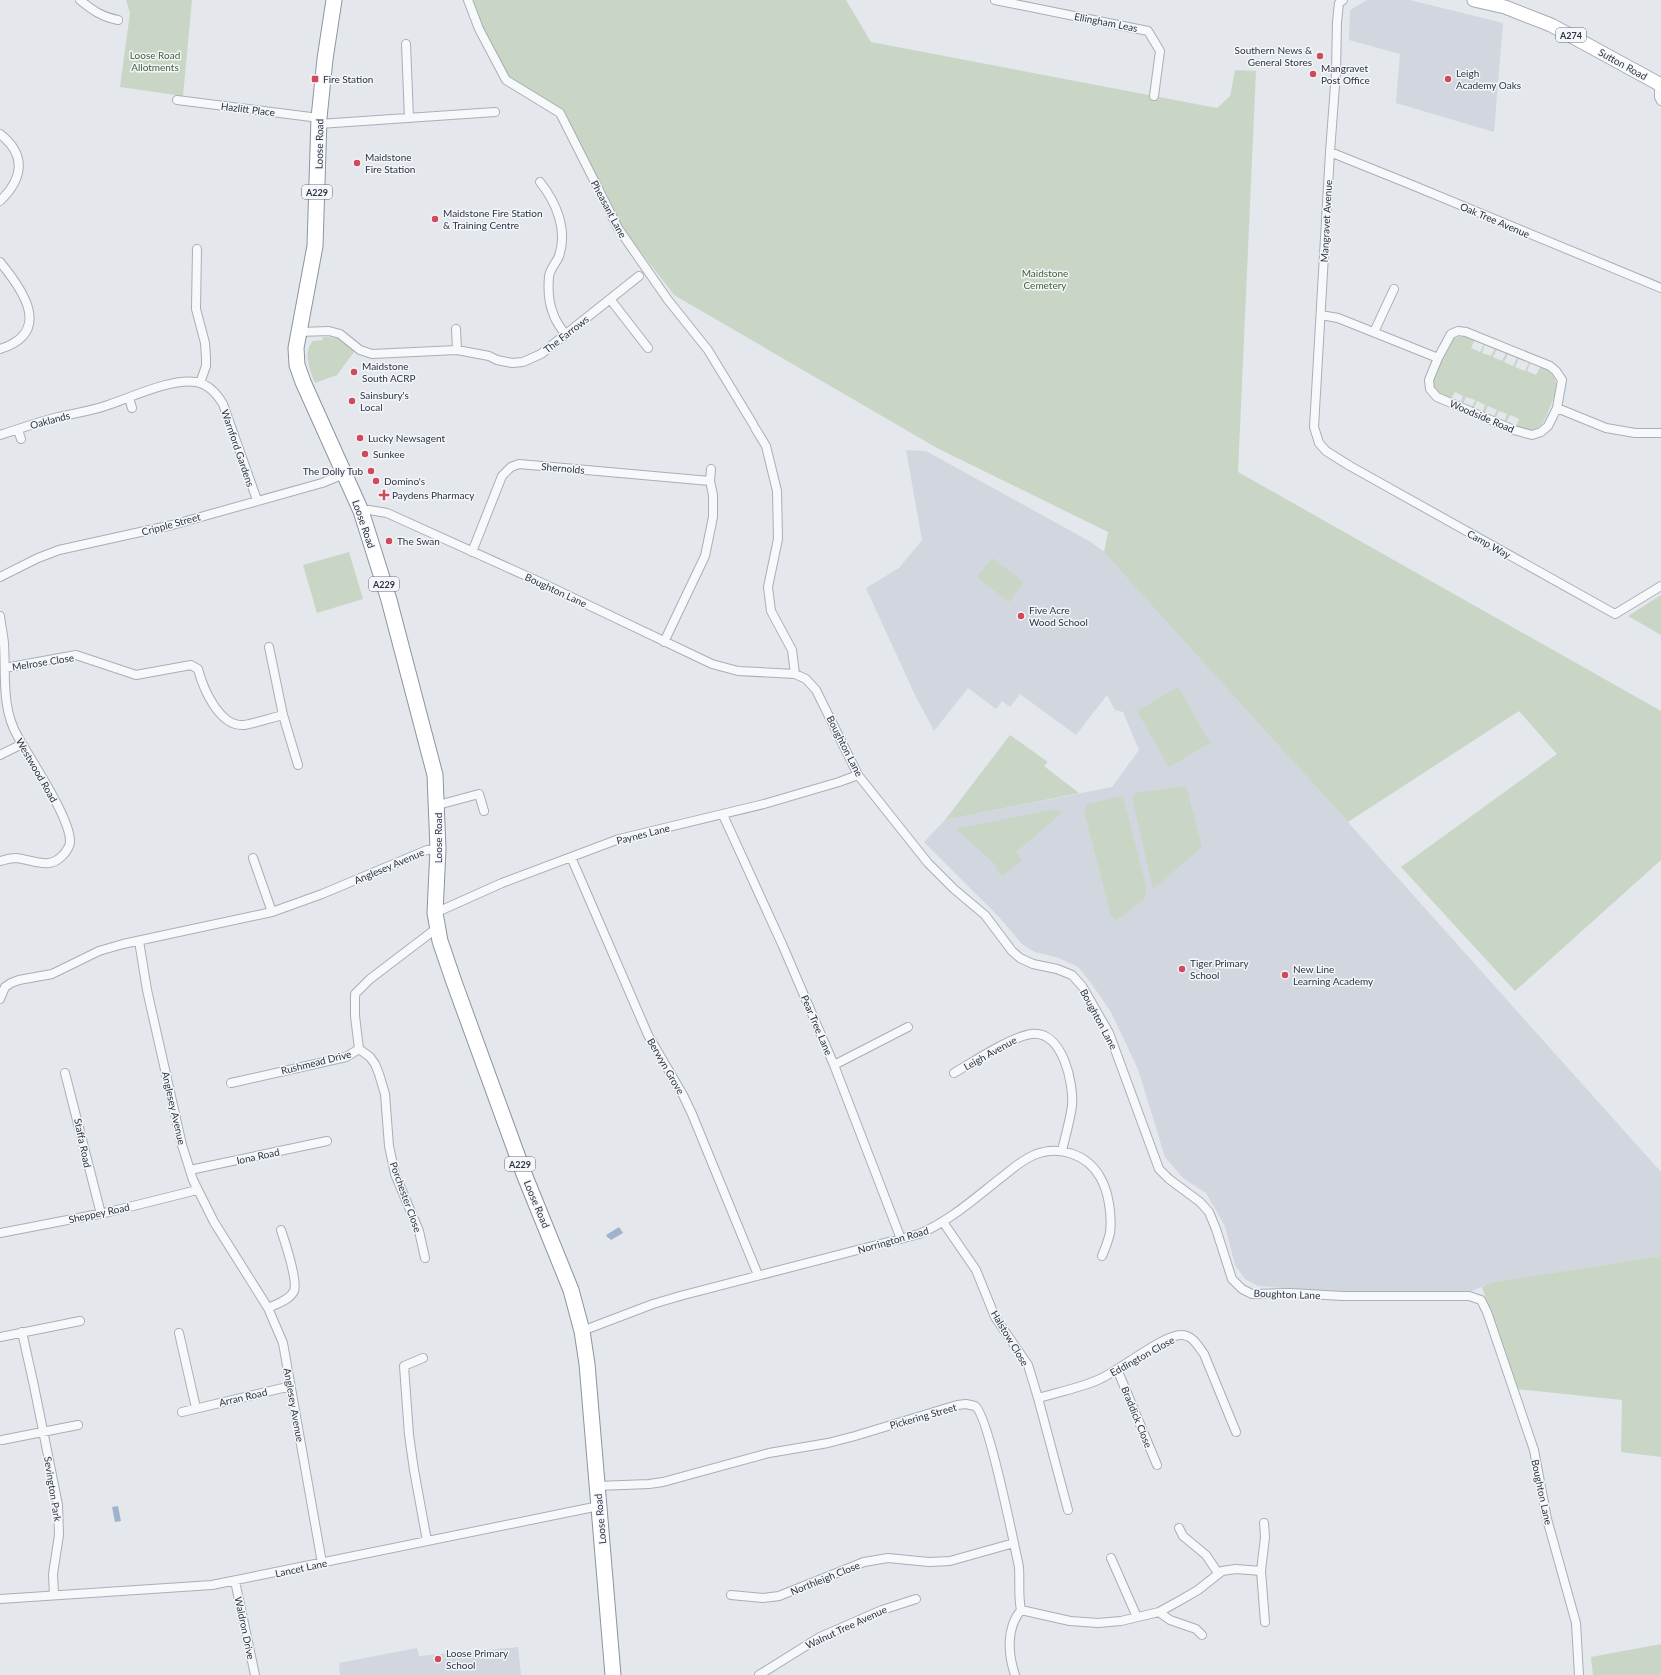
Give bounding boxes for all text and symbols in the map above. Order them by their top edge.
street label: Ellingham Leas [1073,10,1139,34]
road number: A274 [1556,28,1586,42]
place label: Southern News & General Stores [1235,44,1313,68]
street label: Sutton Road [1597,46,1649,82]
park label: Loose Road Allotments [130,49,180,73]
marker: Southern News & General Stores [1315,51,1325,61]
place label: Mangravet Post Office [1321,62,1370,86]
place label: Leigh Academy Oaks [1456,67,1521,91]
marker: Mangravet Post Office [1308,69,1318,79]
place label: Fire Station [323,73,373,85]
marker: Fire Station [310,74,320,84]
marker: Leigh Academy Oaks [1443,74,1453,84]
street label: Hazlitt Place [220,100,276,118]
street label: Loose Road [313,119,325,169]
place label: Maidstone Fire Station [365,151,415,175]
marker: Maidstone Fire Station [352,158,362,168]
street label: Pheasant Lane [589,178,629,240]
street label: Mangravet Avenue [1318,179,1334,263]
road number: A229 [302,185,332,199]
street label: Oak Tree Avenue [1458,200,1532,240]
place label: Maidstone Fire Station & Training Centre [443,207,543,231]
marker: Maidstone Fire Station & Training Centre [430,214,440,224]
park label: Maidstone Cemetery [1022,267,1068,291]
street label: The Farrows [541,313,591,355]
place label: Maidstone South ACRP [362,360,416,384]
marker: Maidstone South ACRP [349,367,359,377]
place label: Sainsbury's Local [360,389,409,413]
marker: Sainsbury's Local [347,396,357,406]
street label: Woodside Road [1448,397,1516,435]
street label: Warnford Gardens [219,408,257,488]
street label: Oaklands [29,409,71,431]
place label: Lucky Newsagent [368,432,445,444]
marker: Lucky Newsagent [355,433,365,443]
place label: Sunkee [373,448,405,460]
marker: Sunkee [360,449,370,459]
street label: Shernolds [541,460,585,476]
place label: The Dolly Tub [303,465,363,477]
marker: The Dolly Tub [366,466,376,476]
place label: Domino's [384,475,425,487]
marker: Domino's [371,476,381,486]
place label: Paydens Pharmacy [392,489,475,501]
marker: Paydens Pharmacy [379,490,389,500]
street label: Loose Road [350,498,378,550]
street label: Cripple Street [140,510,202,538]
street label: Camp Way [1465,527,1514,561]
place label: The Swan [397,535,440,547]
marker: The Swan [384,536,394,546]
street label: Boughton Lane [523,570,589,610]
road number: A229 [369,577,399,591]
place label: Five Acre Wood School [1029,604,1088,628]
marker: Five Acre Wood School [1016,611,1026,621]
street label: Melrose Close [11,651,75,673]
street label: Boughton Lane [825,714,865,778]
street label: Westwood Road [14,736,60,804]
street label: Loose Road [432,813,444,863]
street label: Paynes Lane [615,822,671,846]
street label: Anglesey Avenue [352,846,426,886]
place label: Tiger Primary School [1190,957,1249,981]
place label: New Line Learning Academy [1293,963,1374,987]
marker: Tiger Primary School [1177,964,1187,974]
marker: New Line Learning Academy [1280,970,1290,980]
street label: Boughton Lane [1078,987,1120,1051]
street label: Pear Tree Lane [799,993,835,1057]
street label: Leigh Avenue [961,1034,1019,1072]
street label: Berwyn Grove [645,1036,687,1096]
street label: Rushmead Drive [280,1047,352,1077]
street label: Anglesey Avenue [160,1070,188,1146]
street label: Staffa Road [72,1117,94,1169]
street label: Iona Road [235,1146,281,1166]
road number: A229 [505,1157,535,1171]
street label: Porchester Close [388,1160,424,1234]
street label: Loose Road [522,1178,552,1230]
street label: Sheppey Road [67,1201,131,1225]
street label: Norrington Road [856,1224,930,1256]
street label: Boughton Lane [1253,1287,1321,1301]
street label: Halstow Close [989,1308,1031,1368]
street label: Eddington Close [1108,1333,1176,1379]
street label: Anglesey Avenue [282,1367,306,1443]
street label: Braddick Close [1119,1385,1155,1449]
street label: Arran Road [218,1386,268,1408]
street label: Pickering Street [888,1401,958,1431]
street label: Sevington Park [42,1456,64,1523]
street label: Boughton Lane [1529,1458,1555,1526]
street label: Loose Road [592,1493,608,1545]
street label: Lancet Lane [274,1557,328,1579]
street label: Northleigh Close [789,1559,861,1597]
street label: Waldron Drive [232,1596,258,1660]
street label: Walnut Tree Avenue [803,1603,889,1651]
place label: Loose Primary School [446,1647,509,1671]
marker: Loose Primary School [433,1654,443,1664]

